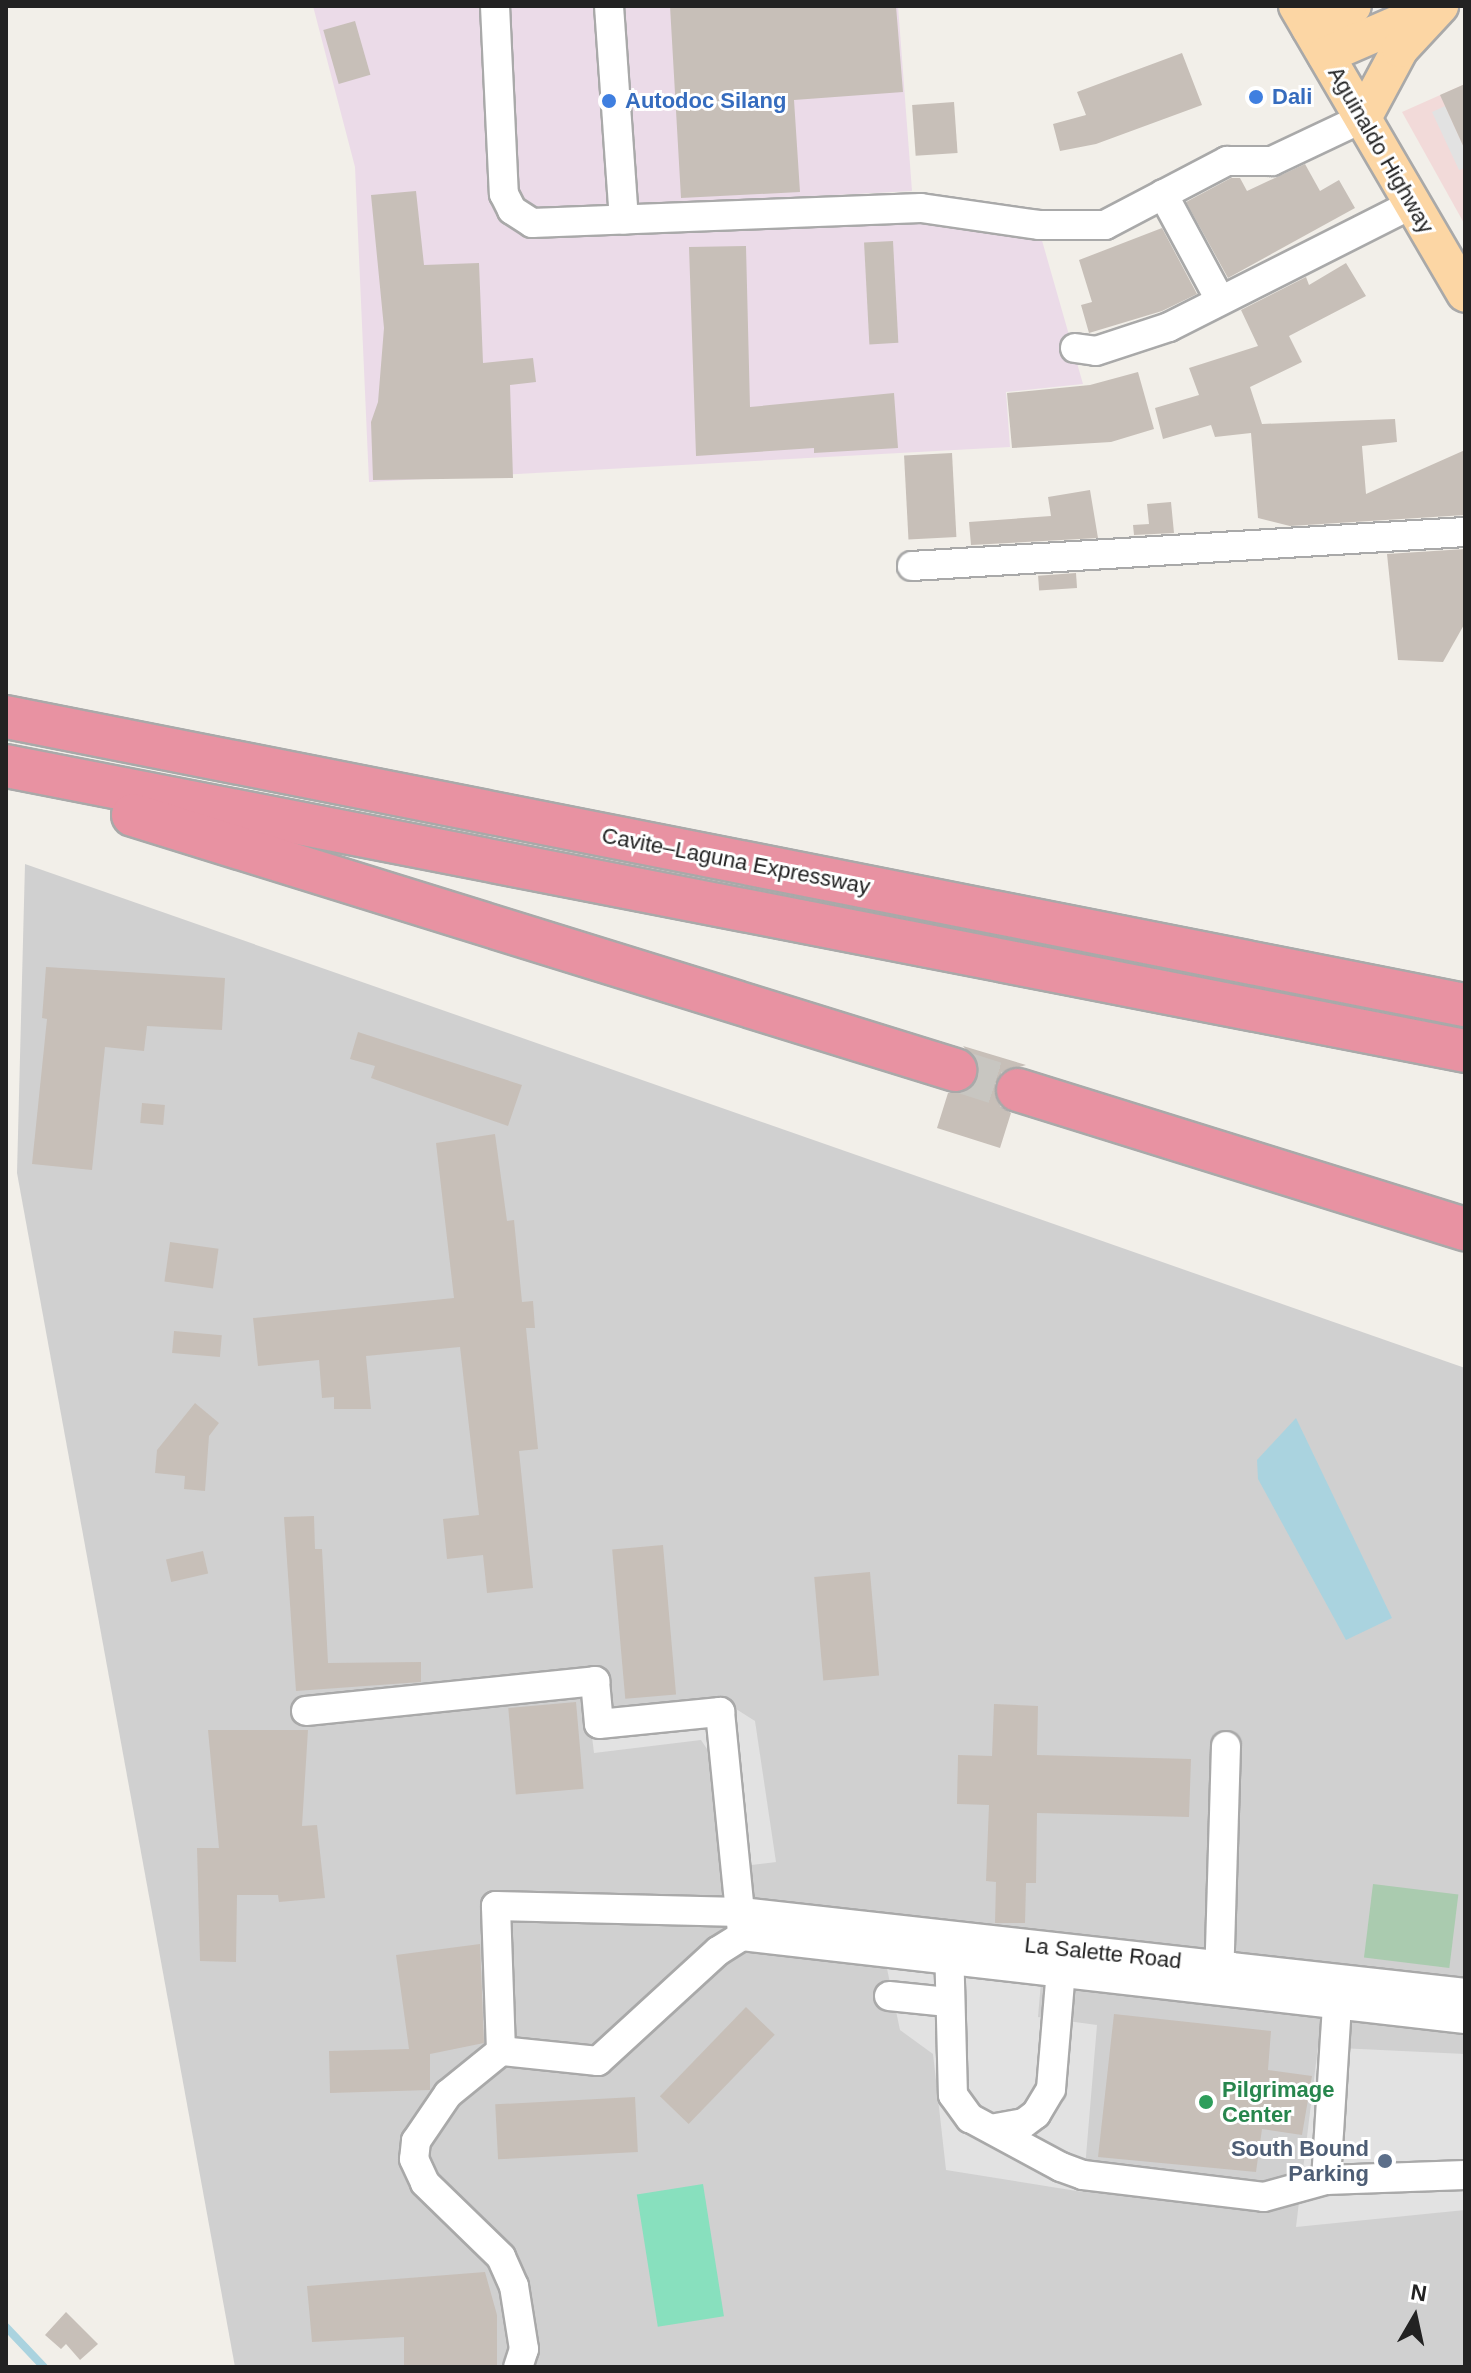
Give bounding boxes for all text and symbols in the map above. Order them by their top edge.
street label: Aguinaldo Highway [1322,62,1440,238]
place label: Dali [1272,84,1312,110]
place label: Autodoc Silang [625,88,786,114]
marker: Dali [1247,88,1265,106]
marker: Autodoc Silang [600,92,618,110]
street label: Cavite–Laguna Expressway [600,822,872,900]
street label: La Salette Road [1023,1932,1183,1974]
place label: Pilgrimage Center [1222,2076,1334,2128]
marker: Pilgrimage Center [1197,2093,1215,2111]
place label: South Bound Parking [1231,2135,1369,2186]
marker: South Bound Parking [1376,2152,1394,2170]
north arrow [1375,2277,1455,2357]
text: N [1409,2279,1429,2306]

